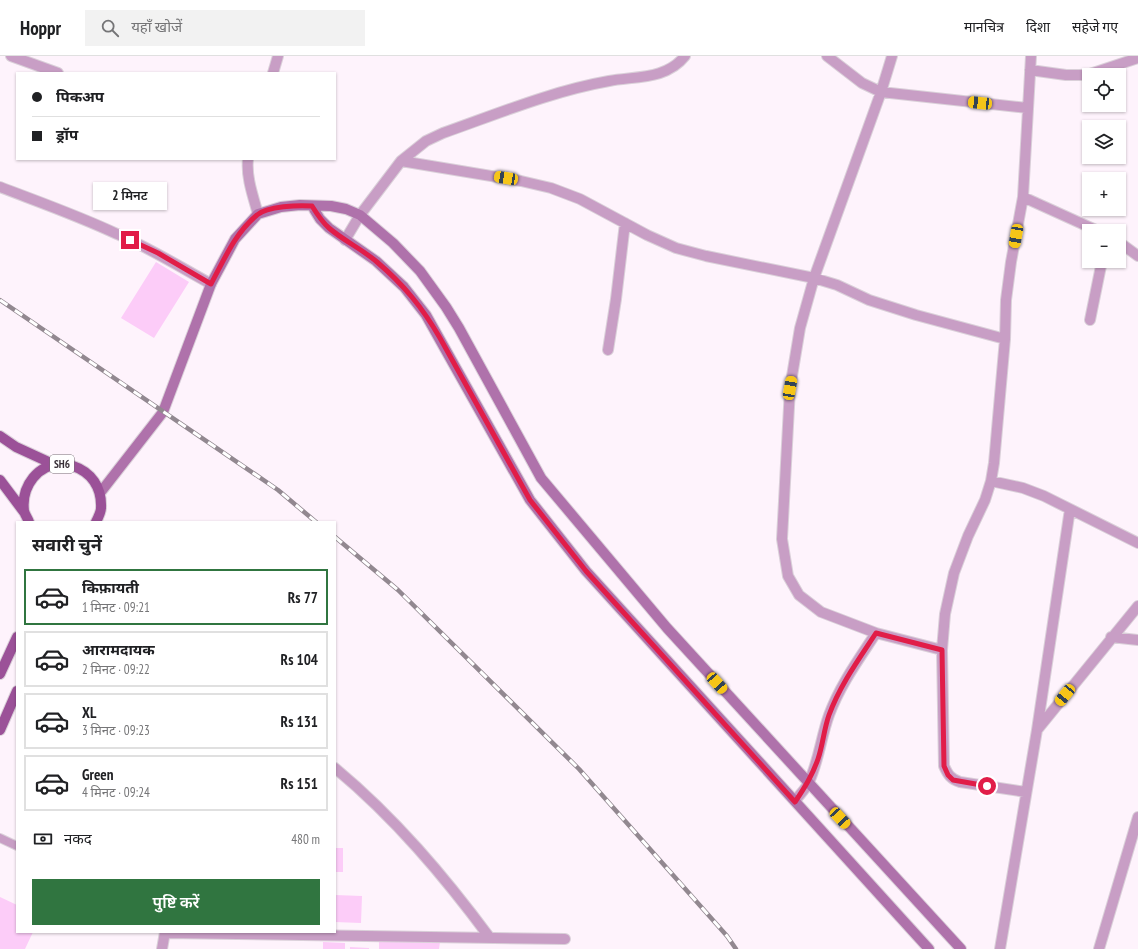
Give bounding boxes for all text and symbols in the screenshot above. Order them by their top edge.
search box [85,10,365,46]
text: Hoppr [20,16,61,40]
icon: search [99,17,121,39]
text: यहाँ खोजें [131,17,182,36]
text: मानचित्र [964,18,1004,36]
text: दिशा [1026,18,1050,36]
text: सहेजे गए [1072,18,1118,36]
map controls [1082,68,1126,268]
button: locate [1082,68,1126,112]
text: पिकअप [56,87,104,106]
car [967,96,993,110]
button: layers [1082,120,1126,164]
text: ड्रॉप [56,125,78,144]
car [493,170,519,186]
button: + [1082,172,1126,216]
callout: 2 मिनट [93,182,167,210]
text: 2 मिनट [112,187,148,204]
car [1008,223,1024,249]
button: − [1082,224,1126,268]
route end [121,231,139,249]
car [782,375,798,401]
road number: SH6 [50,455,74,473]
text: सवारी चुनें [32,533,102,556]
text: किफ़ायती [82,578,139,597]
icon: car [34,579,70,615]
text: Rs 77 [288,588,318,607]
text: 1 मिनट · 09:21 [82,599,150,616]
text: आरामदायक [82,640,155,659]
icon: car [34,641,70,677]
text: Rs 104 [281,650,318,669]
text: 2 मिनट · 09:22 [82,661,150,678]
car [705,670,729,696]
car [1053,682,1077,708]
icon: car [34,703,70,739]
text: XL [82,703,96,722]
text: Rs 131 [281,712,318,731]
text: 3 मिनट · 09:23 [82,722,150,739]
icon: car [34,765,70,801]
text: Green [82,765,114,784]
text: Rs 151 [281,774,318,793]
route start [978,777,996,795]
text: 4 मिनट · 09:24 [82,784,150,801]
car [827,805,853,831]
icon: cash [32,828,54,850]
text: नकद [64,829,92,848]
text: 480 m [291,831,320,848]
button: पुष्टि करें [32,879,320,925]

